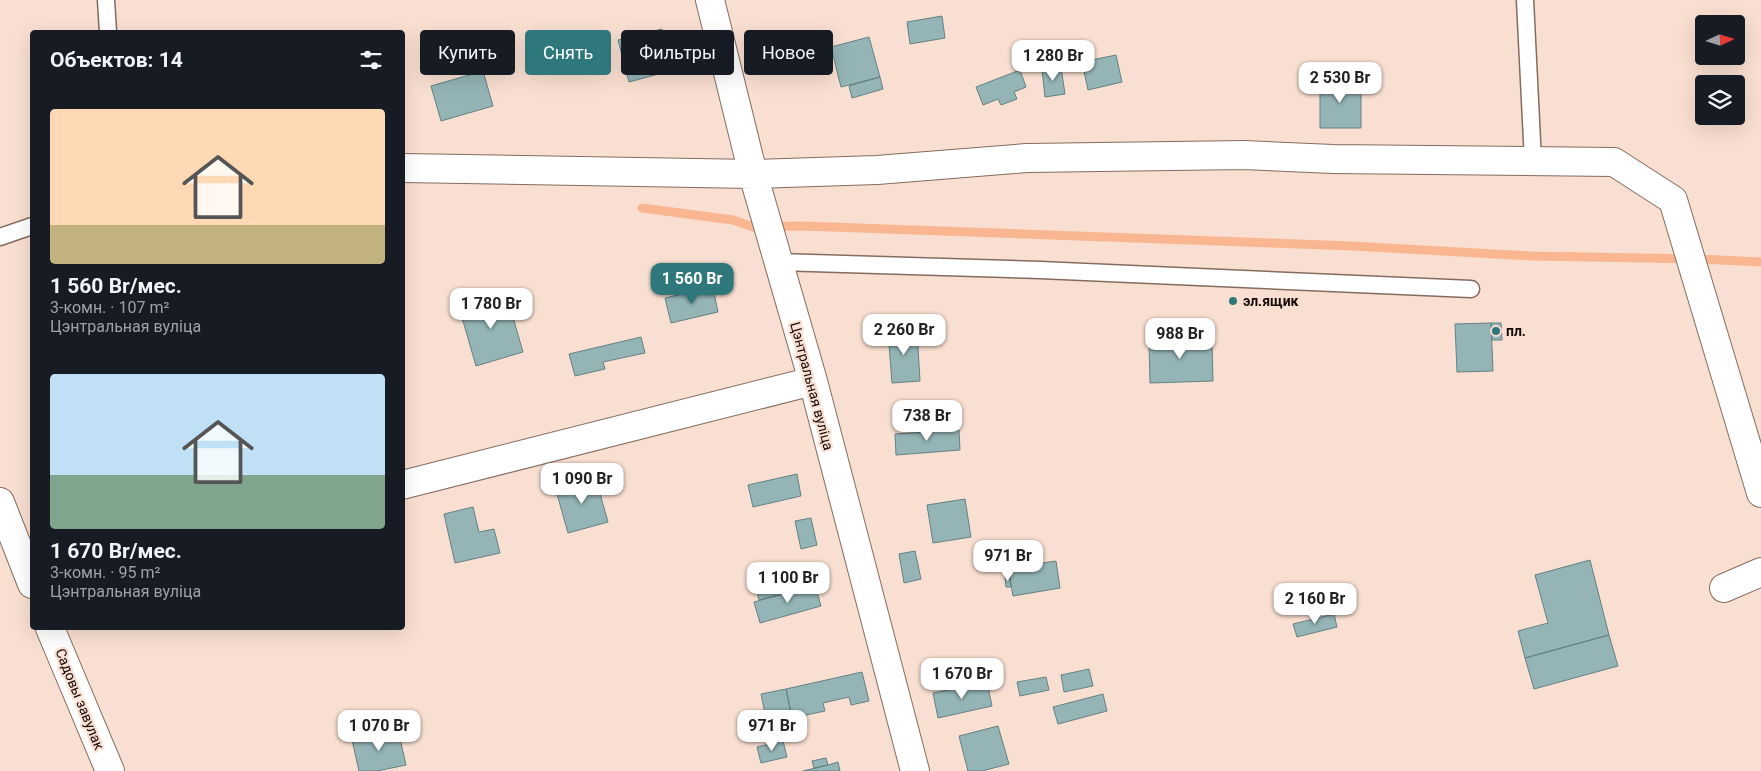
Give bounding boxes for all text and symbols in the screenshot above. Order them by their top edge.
north arrow [1695,15,1745,65]
map controls [1695,15,1745,125]
chip: Купить [420,30,515,75]
chip: Снять [525,30,611,75]
chip: Фильтры [621,30,734,75]
chip: Новое [744,30,833,75]
pin: 1 280 Br [1001,39,1105,82]
icon: filters [357,46,385,74]
text: 1 280 Br [1023,46,1083,65]
text: Объектов: 14 [50,48,183,72]
pin: 2 530 Br [1288,62,1392,104]
text: 2 530 Br [1310,68,1370,87]
button: layers [1695,75,1745,125]
icon: home [173,142,263,232]
pin: 1 560 Br [640,262,744,305]
text: 1 560 Br [662,269,722,288]
text: 1 560 Br/мес. [50,274,182,298]
pin: 1 780 Br [439,288,543,330]
place label: эл.ящик [1243,293,1299,309]
text: 1 780 Br [461,294,521,313]
marker: эл.ящик [1227,295,1239,307]
text: 3-комн. · 107 m² [50,298,169,317]
pin: 2 260 Br [852,314,956,356]
text: Цэнтральная вуліца [50,317,201,336]
pin: 988 Br [1139,318,1221,360]
street label: Цэнтральная вуліца [787,320,837,452]
text: 2 260 Br [874,320,934,339]
place label: пл. [1506,323,1526,339]
text: 988 Br [1156,324,1204,343]
marker: пл. [1490,325,1502,337]
pin: 738 Br [886,400,968,442]
text: 738 Br [903,406,951,425]
icon: home [173,407,263,497]
pin: 1 090 Br [530,462,634,505]
text: 1 090 Br [552,469,612,488]
text: 1 670 Br/мес. [50,539,182,563]
pin: 971 Br [967,540,1049,582]
text: 971 Br [984,546,1032,565]
pin: 1 100 Br [736,562,840,604]
text: 3-комн. · 95 m² [50,563,160,582]
text: 1 100 Br [758,568,818,587]
text: Цэнтральная вуліца [50,582,201,601]
pin: 2 160 Br [1263,582,1367,625]
text: 2 160 Br [1285,589,1345,608]
street label: Садовы завулак [52,646,108,752]
pin: 1 670 Br [910,658,1014,700]
text: 1 670 Br [932,664,992,683]
pin: 1 070 Br [327,710,431,752]
pin: 971 Br [731,710,813,752]
text: 1 070 Br [349,716,409,735]
text: 971 Br [748,716,796,735]

